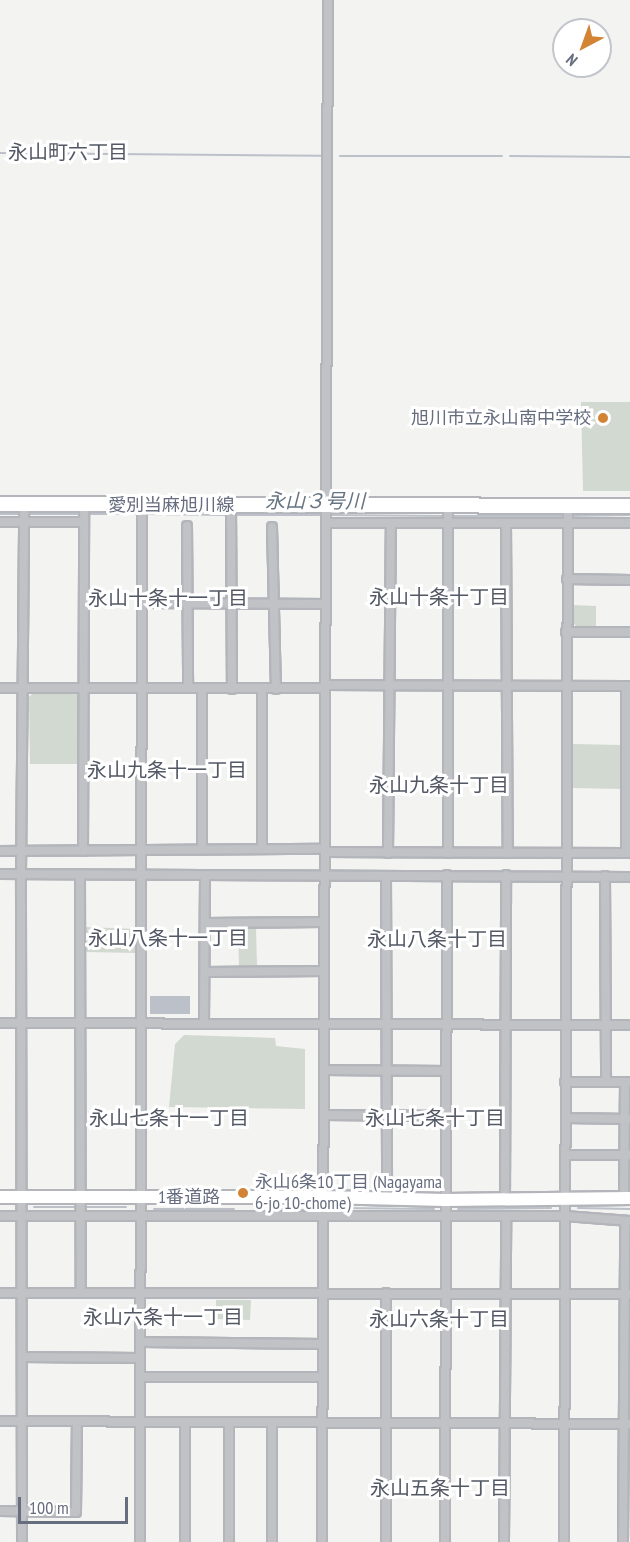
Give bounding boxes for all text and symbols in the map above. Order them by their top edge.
north arrow [552,18,612,78]
text: N [562,50,581,70]
district label: 永山町六丁目 [8,140,128,164]
place label: 旭川市立永山南中学校 [411,407,591,429]
marker: 旭川市立永山南中学校 [596,411,610,425]
water label: 永山３号川 [265,489,365,513]
street label: 愛別当麻旭川線 [108,494,234,516]
district label: 永山十条十丁目 [369,585,509,609]
district label: 永山十条十一丁目 [88,586,248,610]
district label: 永山九条十一丁目 [87,758,247,782]
district label: 永山九条十丁目 [369,773,509,797]
district label: 永山八条十一丁目 [88,926,248,950]
district label: 永山八条十丁目 [367,927,507,951]
district label: 永山七条十一丁目 [89,1106,249,1130]
district label: 永山七条十丁目 [365,1106,505,1130]
place label: 永山6条10丁目 (Nagayama 6-jo 10-chome) [255,1172,442,1214]
street label: 1番道路 [158,1186,220,1208]
marker: 永山6条10丁目 (Nagayama 6-jo 10-chome) [236,1186,250,1200]
district label: 永山六条十一丁目 [83,1305,243,1329]
district label: 永山六条十丁目 [369,1307,509,1331]
district label: 永山五条十丁目 [370,1476,510,1500]
scale bar [21,1485,130,1523]
text: 100 m [29,1496,69,1519]

